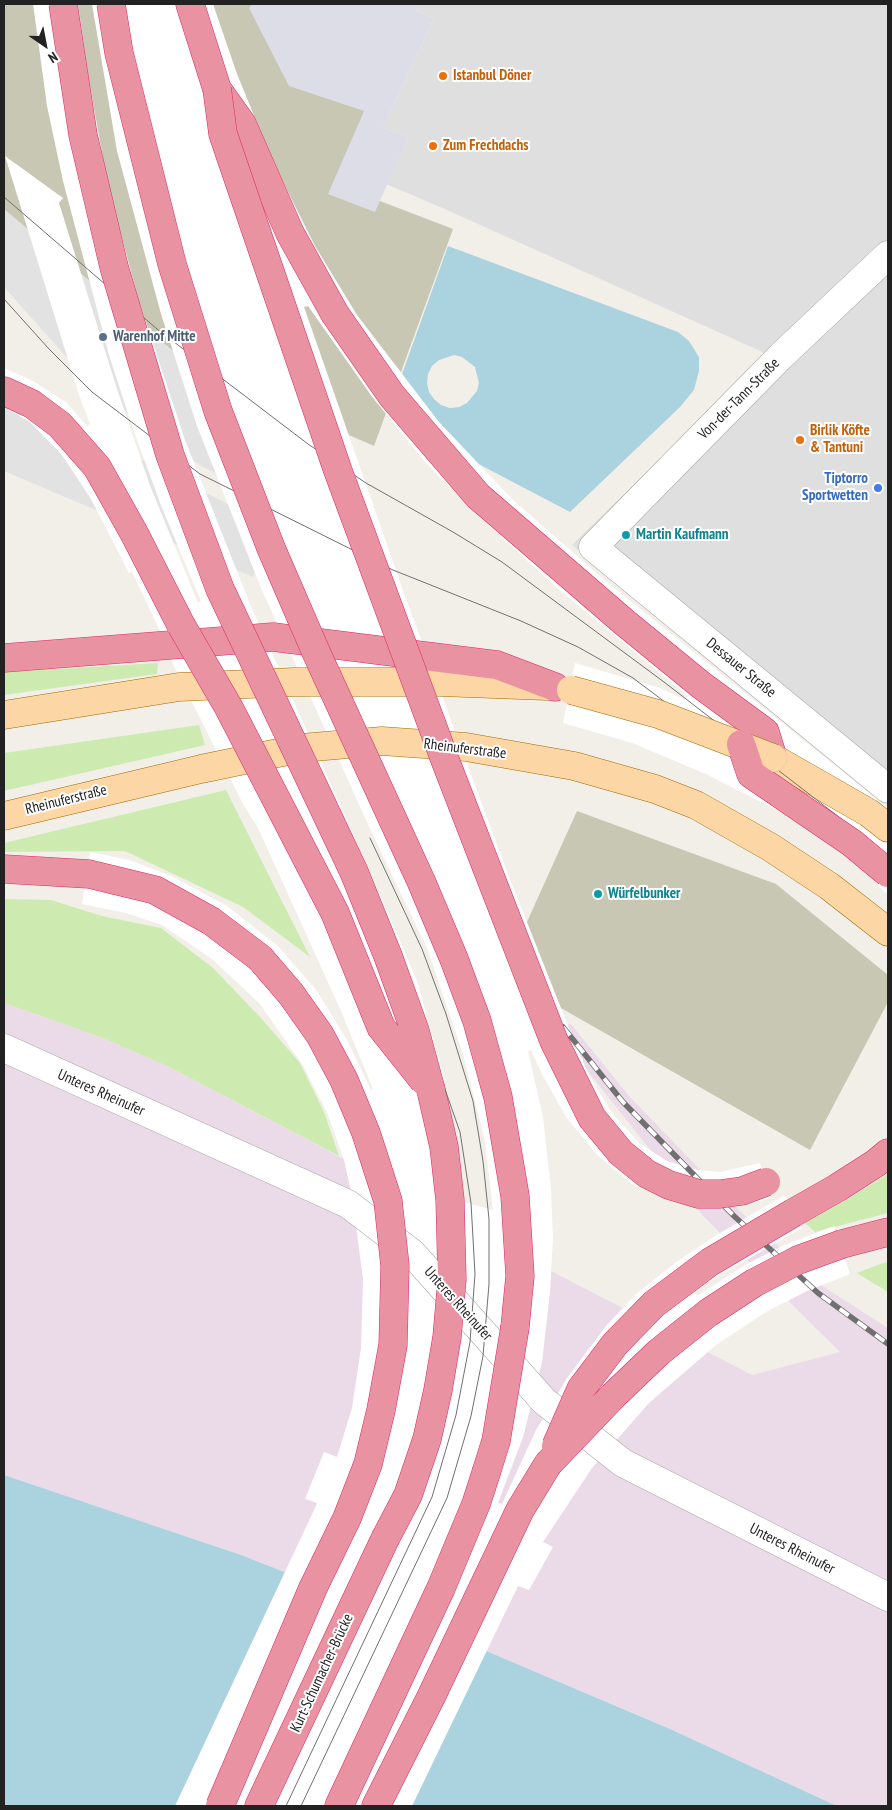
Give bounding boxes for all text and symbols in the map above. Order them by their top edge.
north arrow [20,20,70,70]
text: N [45,48,61,67]
place label: Istanbul Döner [453,67,531,85]
marker: Istanbul Döner [437,70,449,82]
place label: Zum Frechdachs [443,137,528,155]
marker: Zum Frechdachs [427,140,439,152]
place label: Warenhof Mitte [113,328,196,346]
marker: Warenhof Mitte [97,331,109,343]
street label: Von-der-Tann-Straße [695,355,783,443]
place label: Birlik Köfte & Tantuni [810,422,870,457]
marker: Birlik Köfte & Tantuni [794,434,806,446]
place label: Tiptorro Sportwetten [802,470,868,505]
marker: Tiptorro Sportwetten [872,482,884,494]
place label: Martin Kaufmann [636,526,729,544]
marker: Martin Kaufmann [620,529,632,541]
street label: Dessauer Straße [703,634,779,702]
street label: Rheinuferstraße [423,735,507,763]
street label: Rheinuferstraße [23,781,109,819]
place label: Würfelbunker [608,885,680,903]
marker: Würfelbunker [592,888,604,900]
street label: Unteres Rheinufer [55,1066,147,1120]
street label: Unteres Rheinufer [420,1263,496,1345]
street label: Unteres Rheinufer [746,1520,838,1578]
street label: Kurt-Schumacher-Brücke [287,1611,357,1735]

